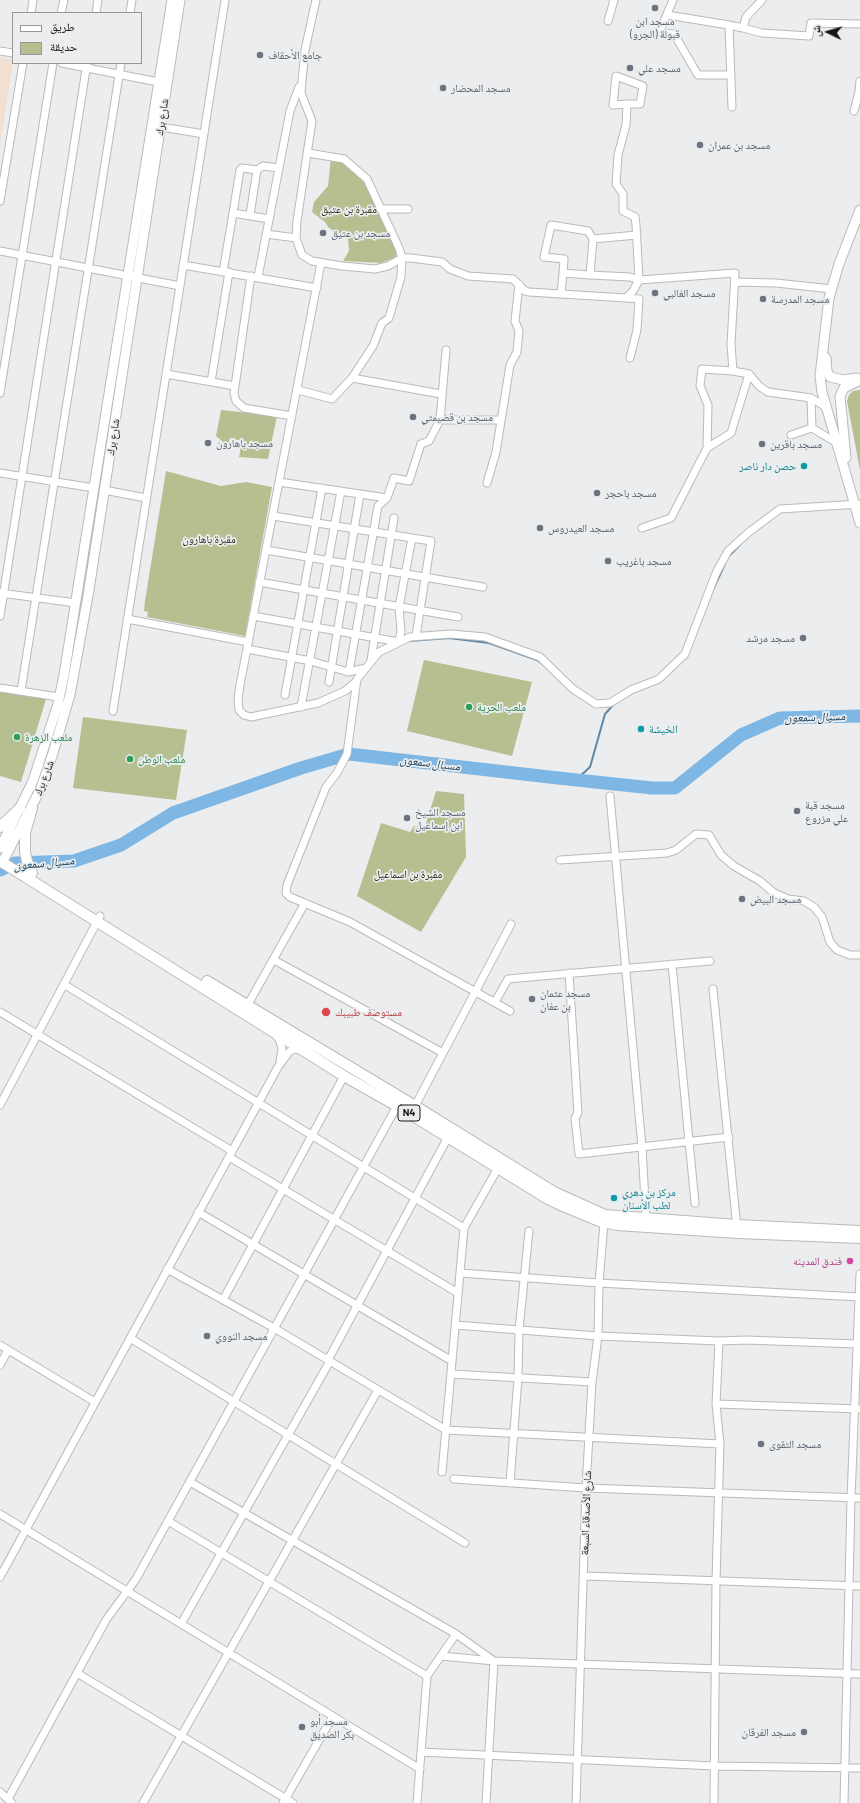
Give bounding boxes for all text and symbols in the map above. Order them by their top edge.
marker: مسجد ابن قبولة (الجرو) [650,3,660,13]
legend [12,12,142,64]
north arrow [808,12,848,52]
place label: مسجد ابن قبولة (الجرو) [630,14,680,40]
text: طريق [50,19,75,33]
text: ش [809,25,823,37]
text: حديقة [50,39,78,53]
place label: جامع الأحقاف [268,48,322,62]
marker: جامع الأحقاف [255,50,265,60]
place label: مسجد علي [638,61,681,75]
marker: مسجد علي [625,63,635,73]
place label: مسجد المحضار [451,81,510,95]
marker: مسجد المحضار [438,83,448,93]
street label: شارع برك [153,98,171,136]
place label: مسجد بن عمران [708,138,770,152]
marker: مسجد بن عمران [695,140,705,150]
park label: مقبرة بن عتيق [321,202,377,216]
place label: مسجد بن عتيق [331,226,390,240]
marker: مسجد بن عتيق [318,228,328,238]
place label: مسجد الغالبي [663,286,715,300]
marker: مسجد الغالبي [650,288,660,298]
place label: مسجد المدرسة [771,292,829,306]
marker: مسجد المدرسة [758,294,768,304]
place label: مسجد بن قضيمتي [421,410,493,424]
marker: مسجد بن قضيمتي [408,412,418,422]
street label: شارع برك [104,418,122,456]
place label: مسجد باهارون [216,436,273,450]
place label: مسجد باقرين [770,437,822,451]
marker: مسجد باهارون [203,438,213,448]
marker: مسجد باقرين [757,439,767,449]
place label: حصن دار ناصر [739,459,796,473]
marker: حصن دار ناصر [799,461,809,471]
place label: مسجد باحجر [605,486,657,500]
marker: مسجد باحجر [592,488,602,498]
place label: مسجد العيدروس [548,521,614,535]
marker: مسجد العيدروس [535,523,545,533]
park label: مقبرة باهارون [182,532,236,546]
place label: مسجد باغريب [616,554,672,568]
marker: مسجد باغريب [603,556,613,566]
place label: مسجد مرشد [746,631,795,645]
marker: مسجد مرشد [798,633,808,643]
place label: ملعب الحرية [477,700,526,714]
marker: ملعب الحرية [464,702,474,712]
water label: مسيال سمعون [784,709,846,725]
place label: الخيشة [649,722,678,736]
marker: الخيشة [636,724,646,734]
place label: ملعب الزهرة [25,730,72,744]
marker: ملعب الزهرة [12,732,22,742]
place label: ملعب الوطن [138,752,185,766]
water label: مسيال سمعون [399,752,461,774]
marker: ملعب الوطن [125,754,135,764]
street label: شارع برك [31,758,57,798]
place label: مسجد قبة علي مزروع [805,798,849,824]
place label: مسجد الشيخ ابن إسماعيل [415,805,466,831]
marker: مسجد قبة علي مزروع [792,806,802,816]
marker: مسجد الشيخ ابن إسماعيل [402,813,412,823]
water label: مسيال سمعون [13,853,75,873]
park label: مقبرة بن اسماعيل [374,867,442,881]
place label: مسجد البيض [750,892,801,906]
marker: مسجد البيض [737,894,747,904]
place label: مسجد عثمان بن عفان [540,986,590,1012]
marker: مسجد عثمان بن عفان [527,994,537,1004]
place label: مستوصف طبيبك [335,1005,402,1019]
marker: مستوصف طبيبك [320,1006,332,1018]
road number: N4 [398,1105,420,1121]
place label: مركز بن دهري لطب الأسنان [622,1185,676,1211]
marker: مركز بن دهري لطب الأسنان [609,1193,619,1203]
place label: فندق المدينه [793,1254,842,1268]
marker: فندق المدينه [845,1256,855,1266]
place label: مسجد النووي [215,1329,267,1343]
marker: مسجد النووي [202,1331,212,1341]
place label: مسجد التقوى [769,1437,821,1451]
marker: مسجد التقوى [756,1439,766,1449]
street label: شارع الأصدقاء السبعة [578,1470,594,1556]
place label: مسجد أبو بكر الصديق [310,1714,354,1740]
marker: مسجد أبو بكر الصديق [297,1722,307,1732]
place label: مسجد الفرقان [741,1725,796,1739]
marker: مسجد الفرقان [799,1727,809,1737]

